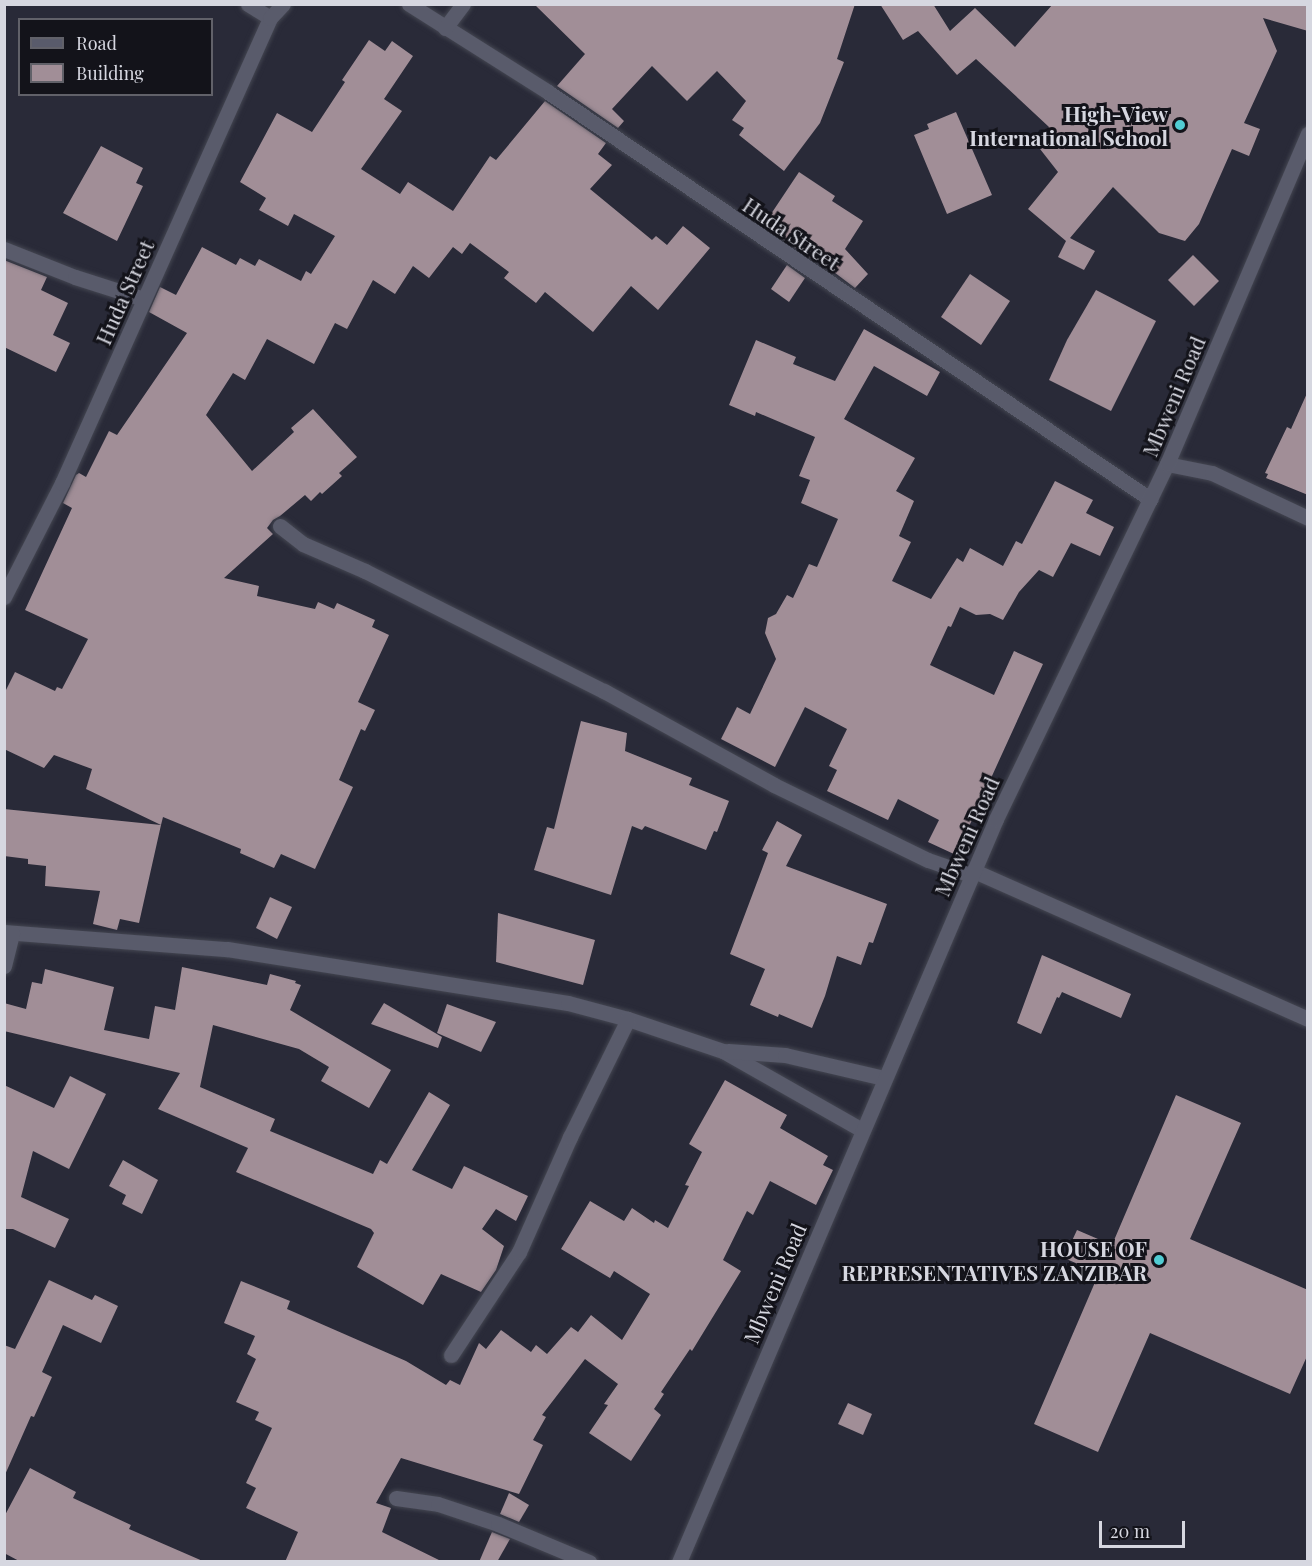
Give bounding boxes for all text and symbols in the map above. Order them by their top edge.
legend [18,18,213,96]
text: Road [76,31,117,55]
text: Building [76,61,144,85]
place label: High-View International School [969,100,1168,150]
marker: High-View International School [1173,118,1187,132]
street label: Huda Street [738,191,846,275]
street label: Huda Street [90,236,158,348]
street label: Mbweni Road [1136,332,1210,460]
street label: Mbweni Road [928,772,1004,900]
street label: Mbweni Road [737,1219,811,1347]
place label: HOUSE OF REPRESENTATIVES ZANZIBAR [842,1235,1147,1285]
marker: HOUSE OF REPRESENTATIVES ZANZIBAR [1152,1253,1166,1267]
scale bar [1102,1509,1188,1547]
text: 20 m [1110,1519,1150,1543]

